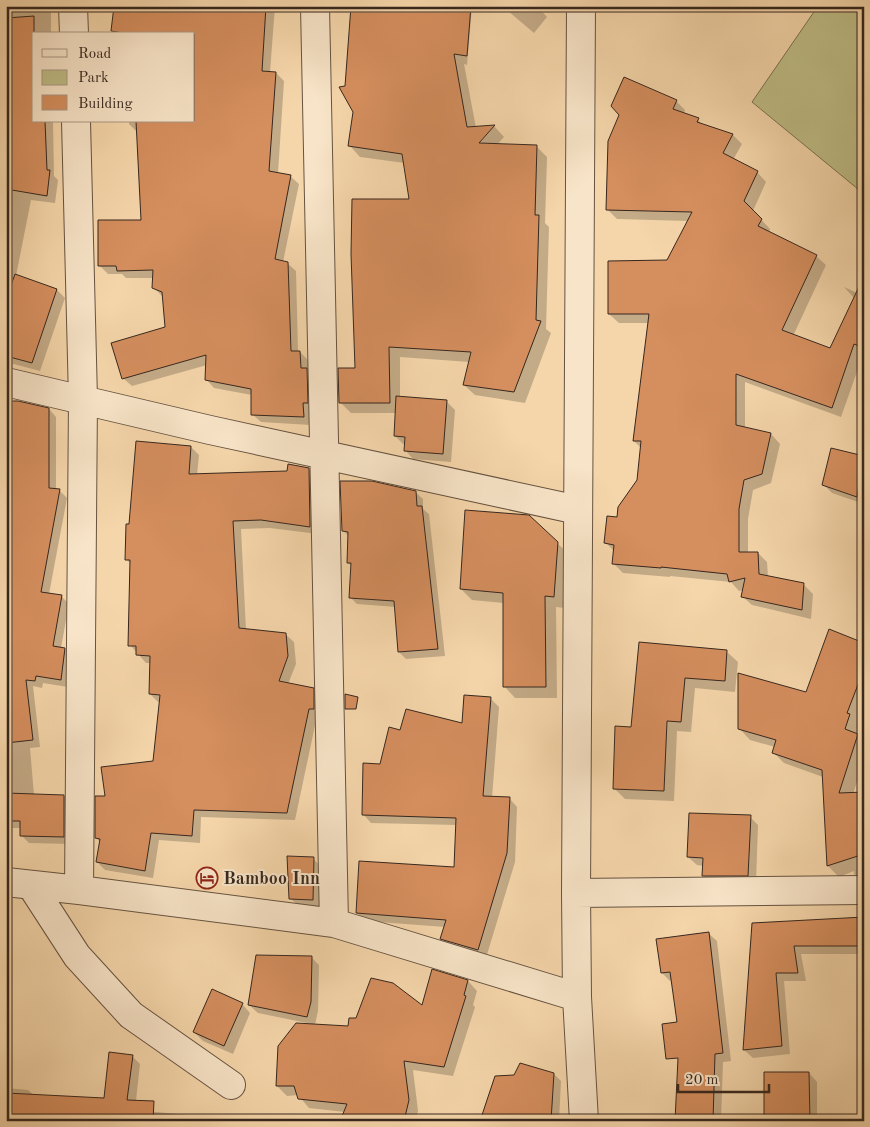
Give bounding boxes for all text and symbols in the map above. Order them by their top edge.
legend [32,32,195,122]
text: Road [78,47,112,62]
text: Park [78,71,109,86]
text: Building [78,97,133,112]
hotel icon: Bamboo Inn [195,866,219,890]
place label: Bamboo Inn [223,870,320,888]
scale bar [678,1062,769,1094]
text: 20 m [685,1073,719,1088]

